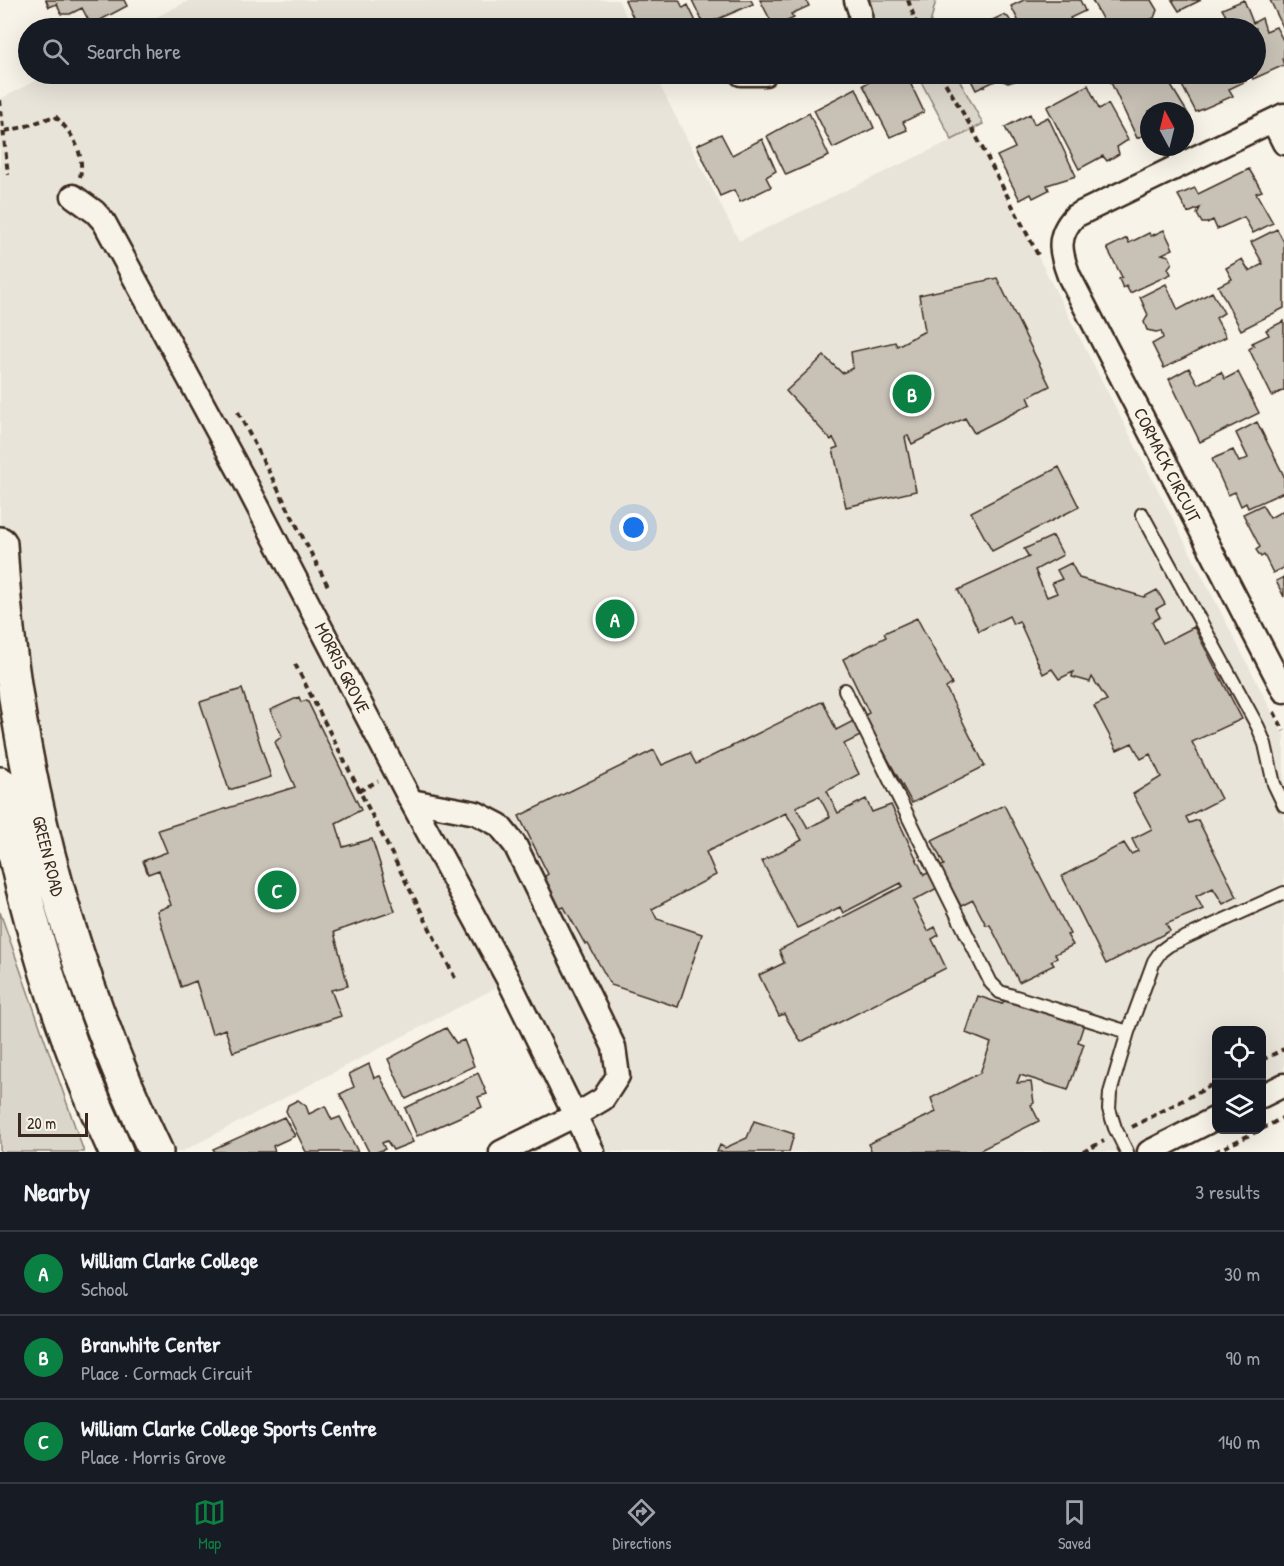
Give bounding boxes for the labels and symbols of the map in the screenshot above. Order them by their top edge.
north arrow [1140,102,1194,156]
pin: B [892,372,932,416]
street label: CORMACK CIRCUIT [1128,403,1207,527]
your location [619,513,648,542]
pin: A [596,596,634,642]
street label: MORRIS GROVE [309,618,376,717]
street label: GREEN ROAD [26,813,71,899]
pin: C [258,868,296,912]
scale bar [18,1110,88,1138]

